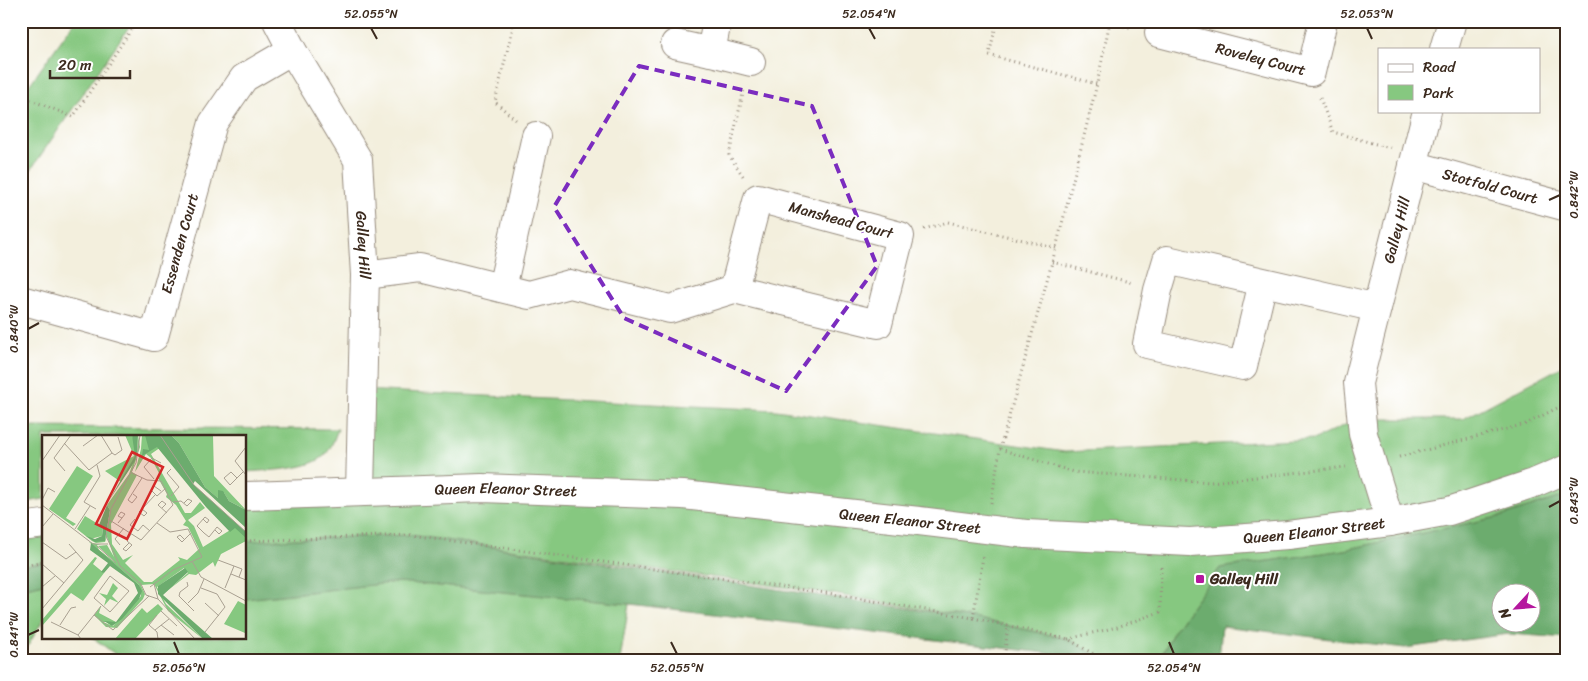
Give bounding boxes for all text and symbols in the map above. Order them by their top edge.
text: 52.055°N [344,3,398,25]
text: 52.054°N [842,3,897,25]
text: 52.053°N [1341,3,1394,25]
street label: Roveley Court [1213,35,1309,83]
scale bar [50,48,130,80]
legend [1378,48,1540,112]
text: 20 m [58,52,92,78]
text: Road [1423,54,1456,80]
text: Park [1423,80,1454,106]
street label: Stotfold Court [1439,161,1541,212]
text: 0.842°W [1563,171,1585,219]
street label: Essenden Court [154,190,206,297]
street label: Galley Hill [1376,193,1418,266]
street label: Manshead Court [786,194,897,247]
street label: Galley Hill [348,210,378,280]
text: 0.840°W [3,304,25,353]
inset map [42,435,246,638]
street label: Queen Eleanor Street [434,475,578,504]
text: 0.843°W [1563,477,1585,524]
street label: Queen Eleanor Street [838,501,983,541]
street label: Queen Eleanor Street [1243,510,1387,551]
place label: Galley Hill [1209,566,1279,592]
marker: Galley Hill [1194,573,1206,585]
north arrow [1490,584,1540,634]
text: N [1491,603,1519,624]
text: 0.841°W [3,612,25,658]
text: 52.056°N [152,657,206,679]
text: 52.055°N [650,657,704,679]
text: 52.054°N [1147,657,1202,679]

